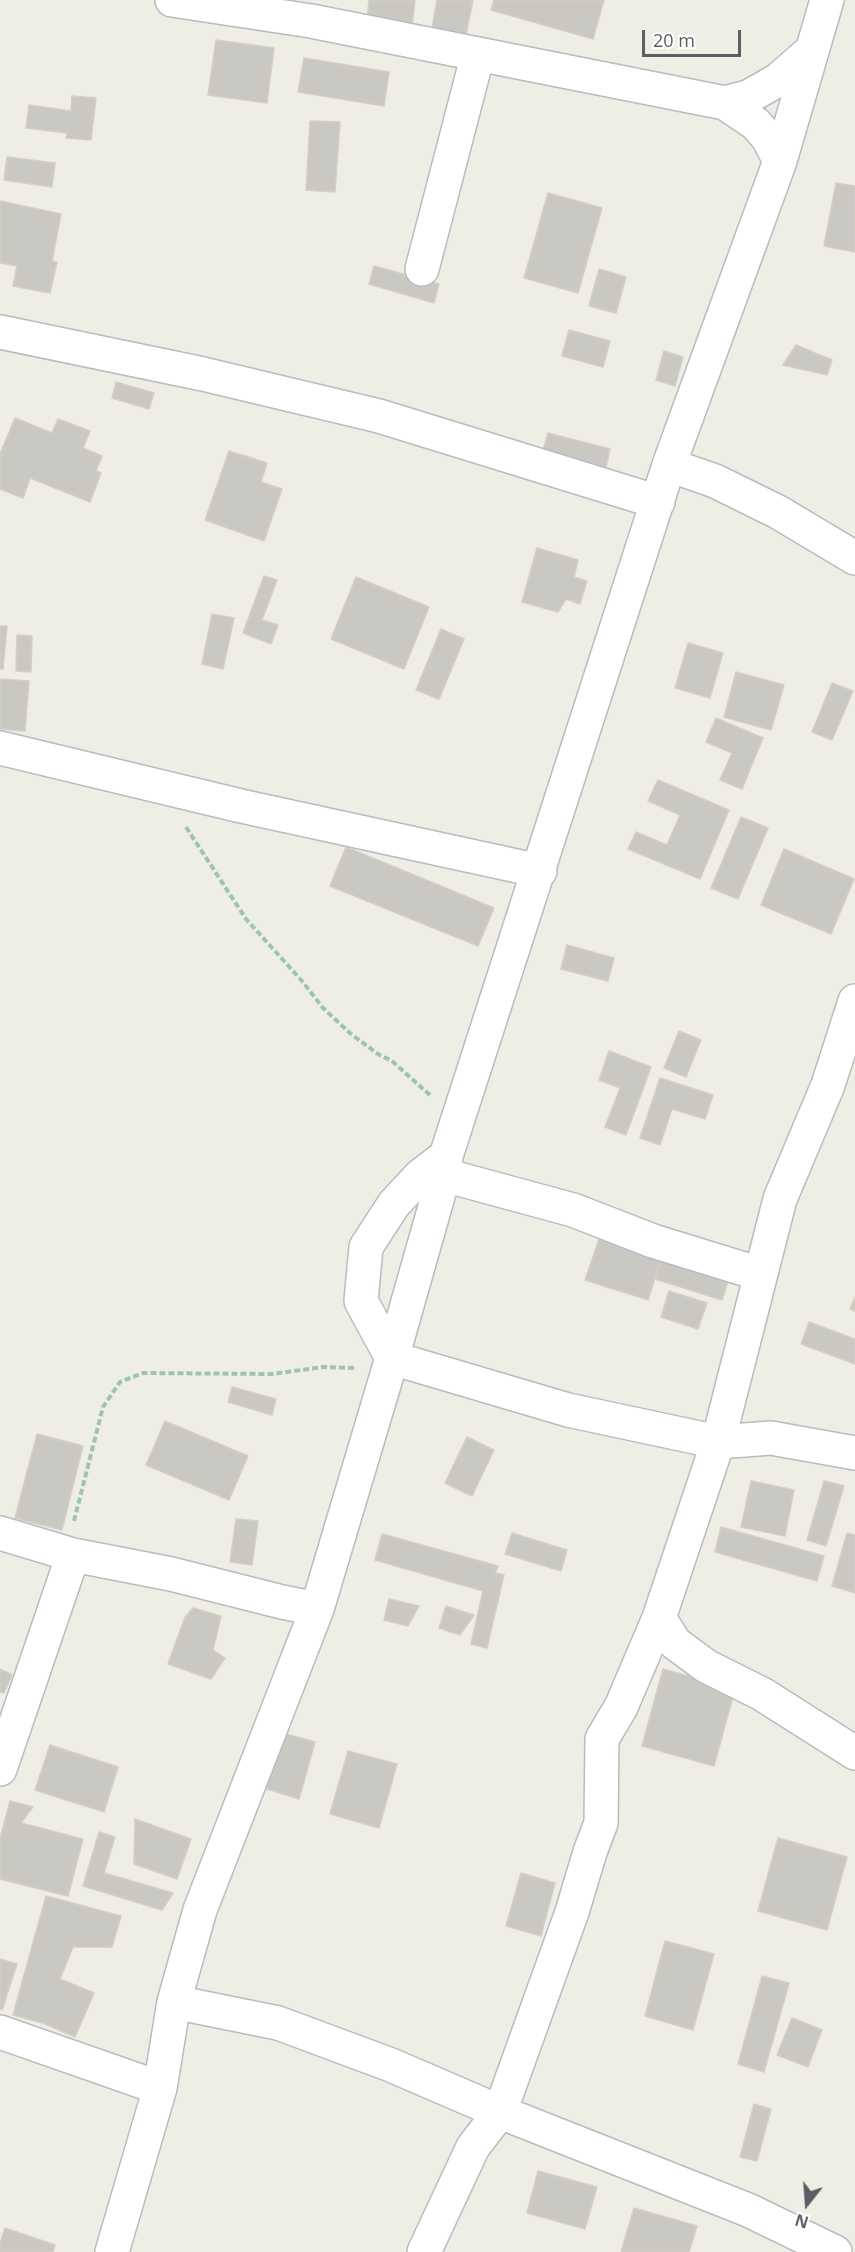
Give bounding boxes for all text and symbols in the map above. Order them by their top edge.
scale bar [645,18,744,56]
text: 20 m [653,28,695,52]
north arrow [777,2174,837,2234]
text: N [792,2209,811,2234]

